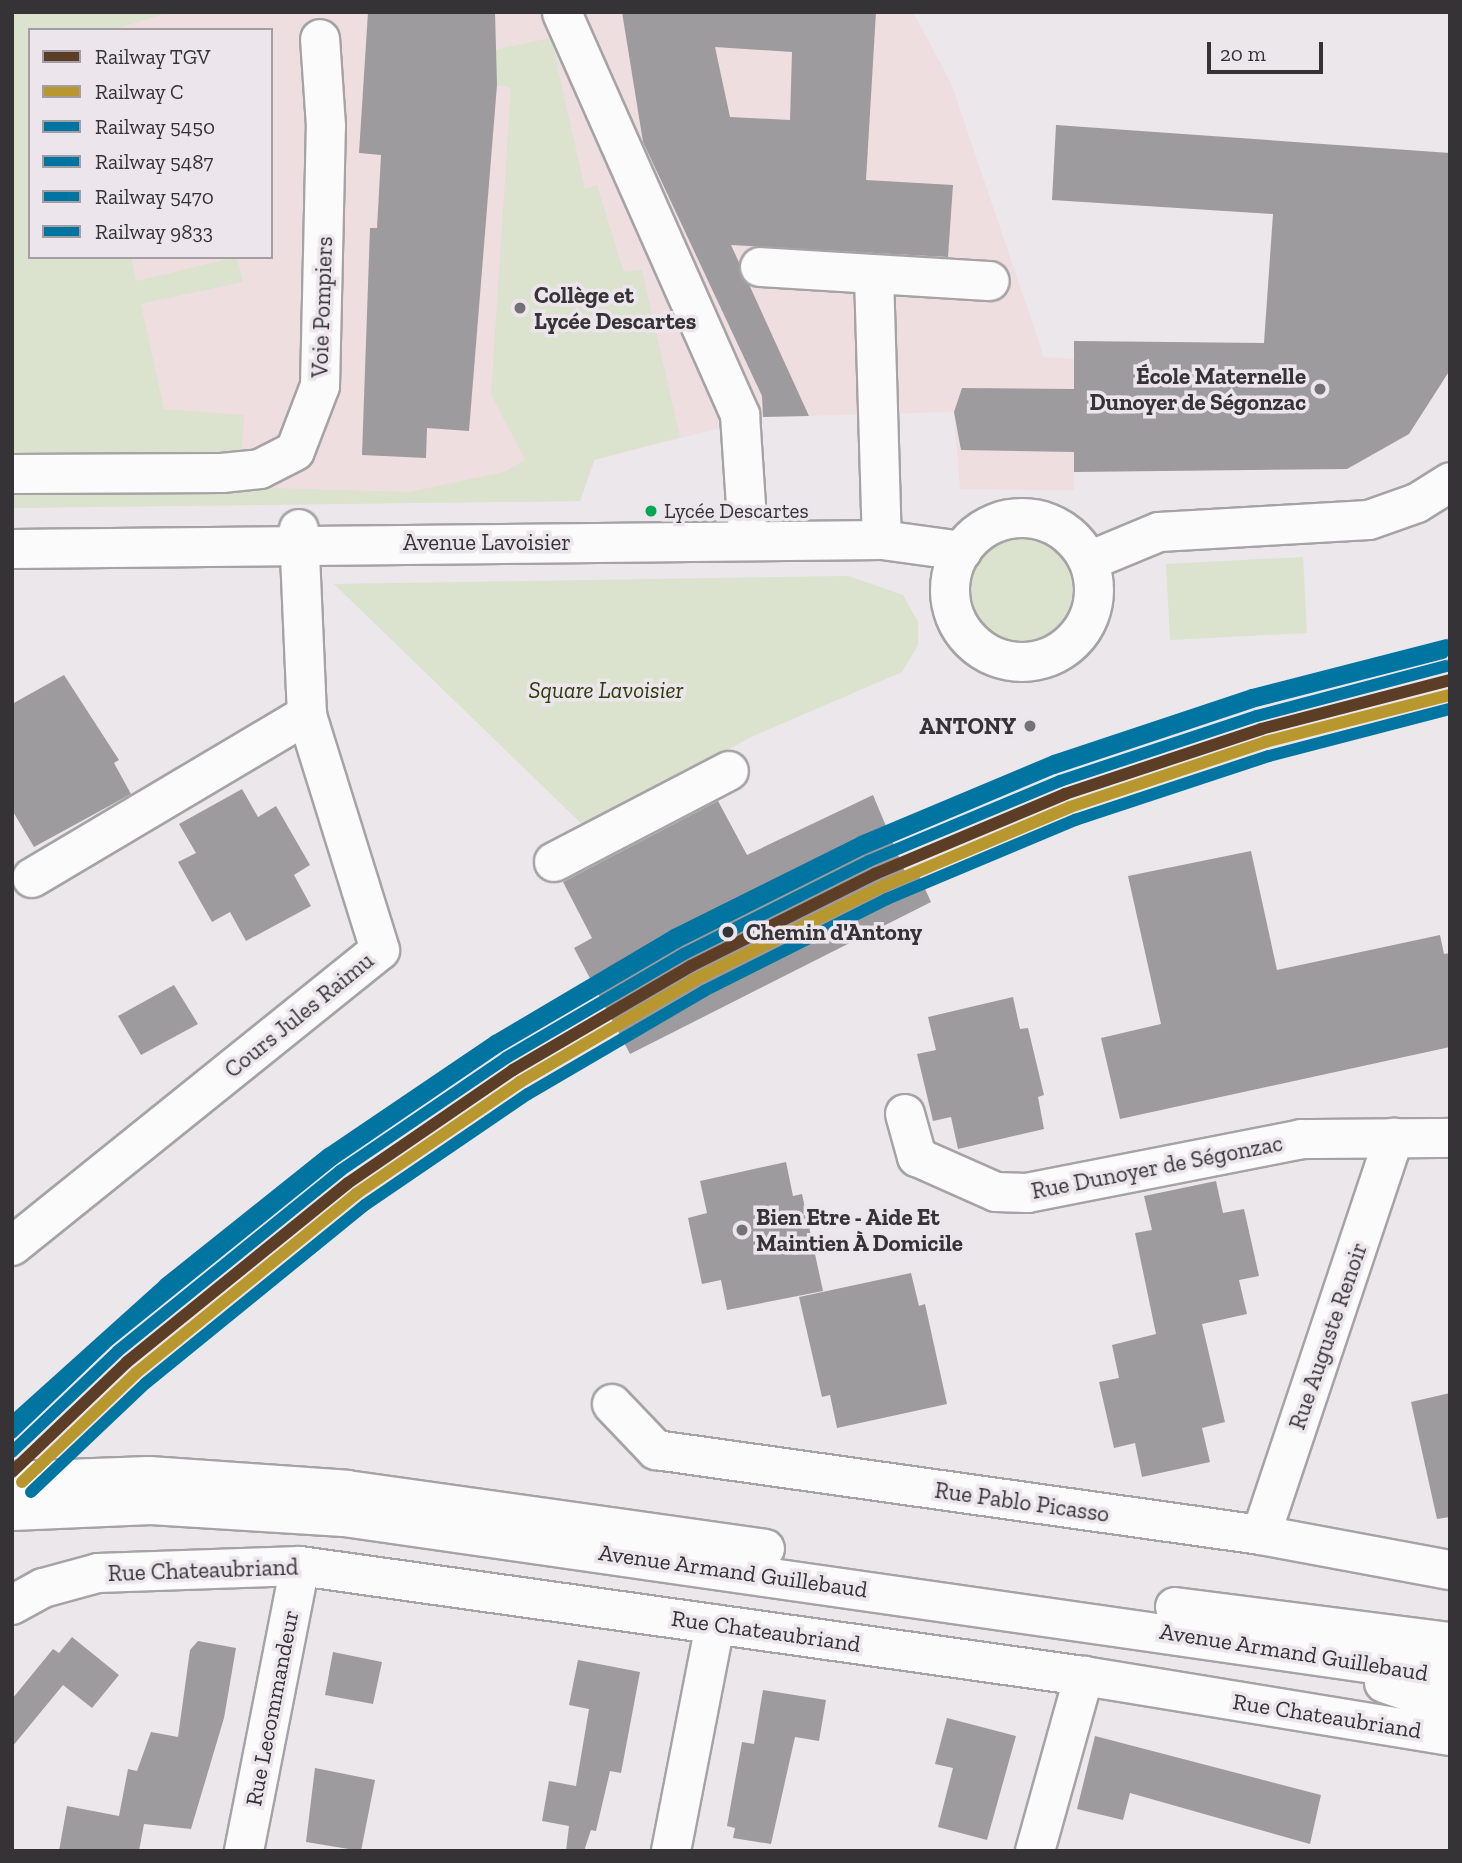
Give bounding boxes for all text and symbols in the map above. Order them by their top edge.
legend [28,28,273,259]
scale bar [1210,28,1326,72]
text: 20 m [1220,41,1266,66]
text: Railway TGV [95,44,210,69]
text: Railway C [95,79,184,104]
text: Railway 5450 [95,114,215,139]
text: Railway 5487 [95,149,213,174]
text: Railway 5470 [95,184,214,209]
text: Railway 9833 [95,219,213,244]
street label: Voie Pompiers [306,236,338,378]
place label: Collège et Lycée Descartes [534,281,696,335]
marker: Collège et Lycée Descartes [512,300,528,316]
place label: École Maternelle Dunoyer de Ségonzac [1089,362,1306,416]
marker: École Maternelle Dunoyer de Ségonzac [1312,381,1328,397]
place label: Lycée Descartes [664,498,809,524]
marker: Lycée Descartes [644,504,658,518]
street label: Avenue Lavoisier [403,528,571,556]
park label: Square Lavoisier [529,676,683,704]
place label: ANTONY [919,712,1016,740]
marker: ANTONY [1022,718,1038,734]
place label: Chemin d'Antony [746,918,922,946]
marker: Chemin d'Antony [716,920,740,944]
street label: Cours Jules Raimu [219,946,379,1084]
street label: Rue Dunoyer de Ségonzac [1029,1129,1285,1205]
place label: Bien Etre - Aide Et Maintien À Domicile [756,1203,964,1257]
marker: Bien Etre - Aide Et Maintien À Domicile [734,1222,750,1238]
street label: Rue Auguste Renoir [1283,1239,1373,1433]
street label: Rue Pablo Picasso [933,1476,1111,1528]
street label: Avenue Armand Guillebaud [596,1538,870,1604]
street label: Rue Chateaubriand [107,1553,299,1587]
street label: Rue Chateaubriand [670,1604,862,1658]
street label: Rue Lecommandeur [239,1608,305,1808]
street label: Avenue Armand Guillebaud [1158,1617,1430,1687]
street label: Rue Chateaubriand [1231,1687,1423,1745]

